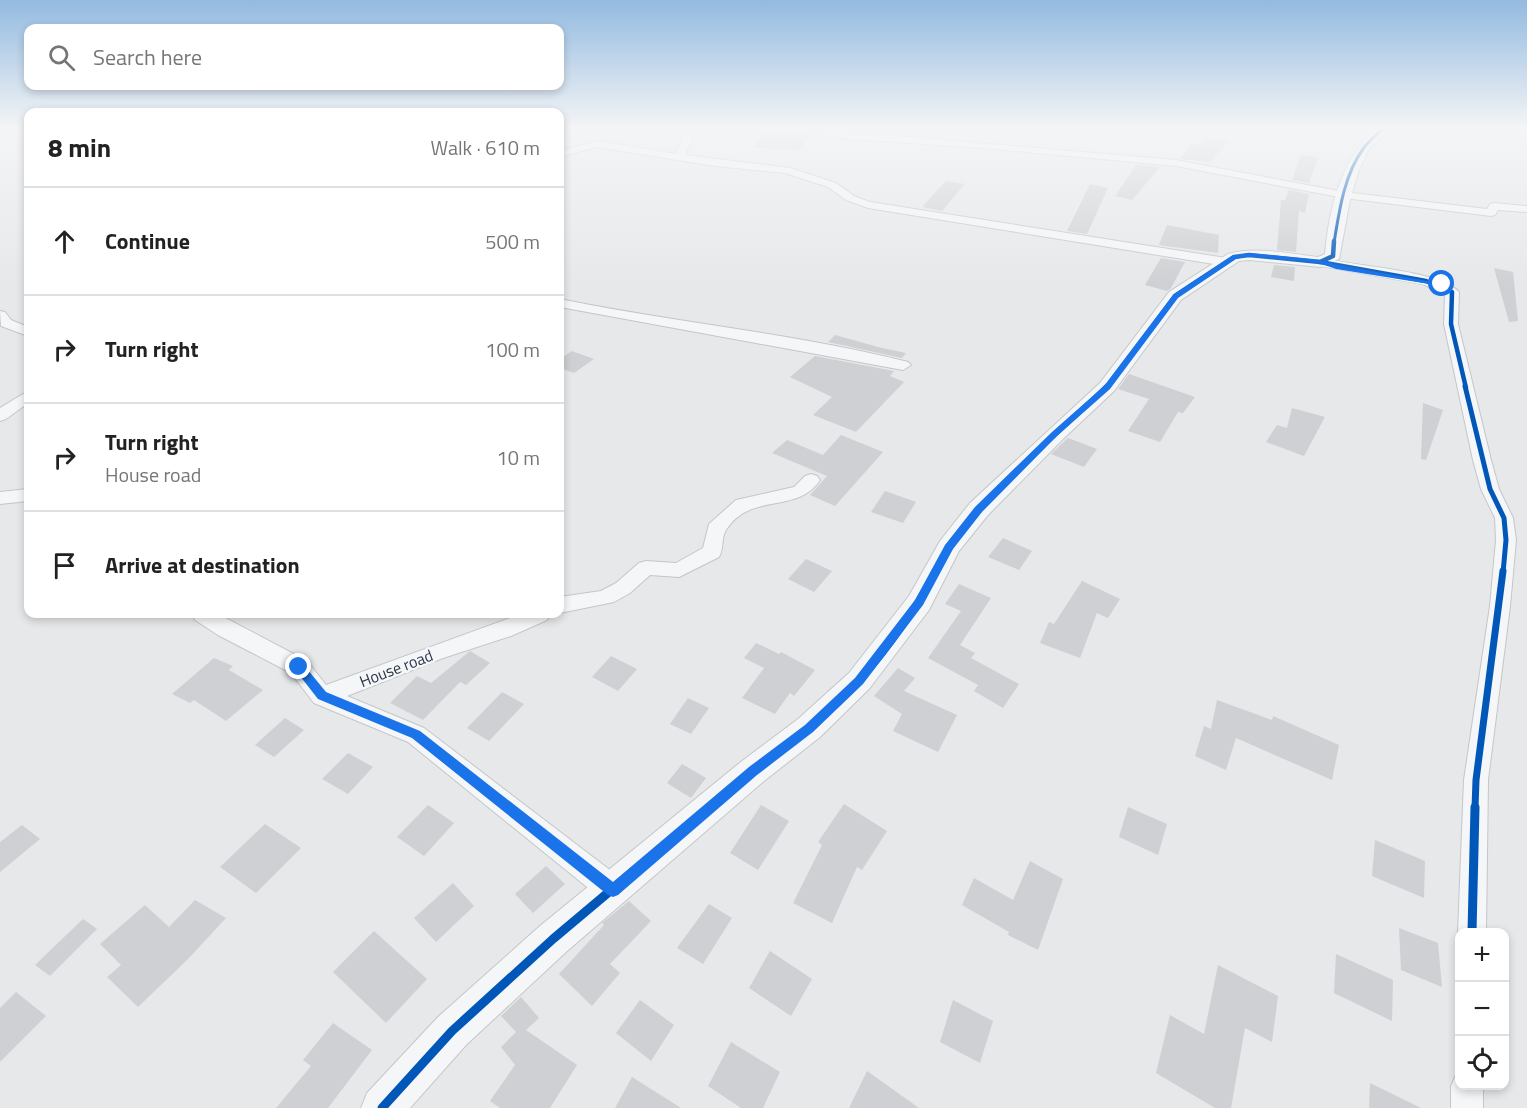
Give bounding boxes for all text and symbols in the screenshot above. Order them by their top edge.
search box [24,24,564,90]
text: Search here [93,40,202,74]
icon: search [45,41,78,74]
text: 8 min [48,128,111,167]
text: Walk · 610 m [431,132,540,163]
text: Continue [105,224,190,258]
icon: ahead [48,225,81,258]
text: 500 m [485,226,540,257]
route start [1428,270,1454,296]
text: Turn right [105,332,199,366]
icon: right [48,333,81,366]
text: 100 m [485,334,540,365]
text: Turn right [105,425,199,459]
icon: right [48,441,81,474]
text: 10 m [496,442,540,473]
text: House road [105,459,201,490]
text: Arrive at destination [105,548,300,582]
icon: arrive [48,549,81,582]
street label: House road [356,643,436,693]
route end [285,653,311,679]
map controls [1455,928,1509,1090]
button: + [1455,928,1509,982]
button: − [1455,982,1509,1036]
button: locate [1455,1036,1509,1090]

